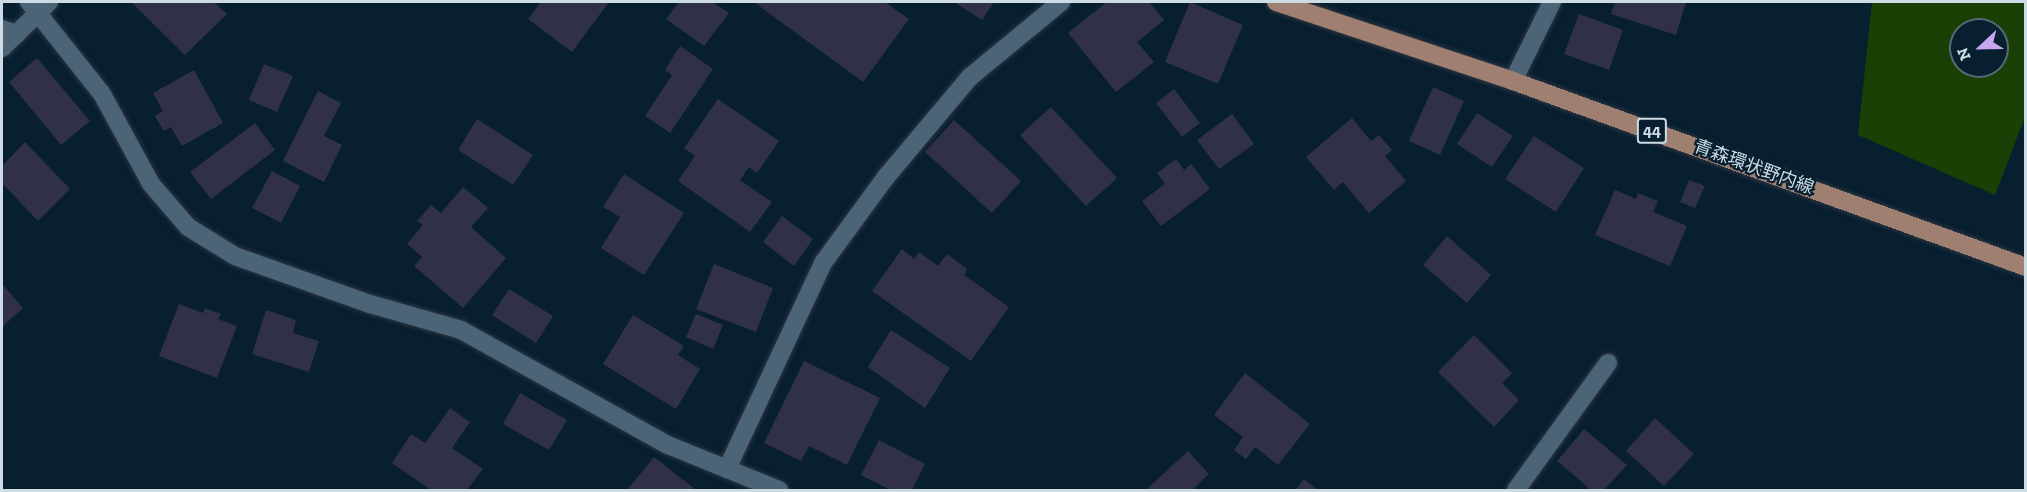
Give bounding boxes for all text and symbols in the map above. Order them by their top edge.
north arrow [1949,18,2009,78]
text: N [1953,45,1975,63]
road number: 44 [1636,118,1668,144]
street label: 青森環状野内線 [1691,135,1817,199]

